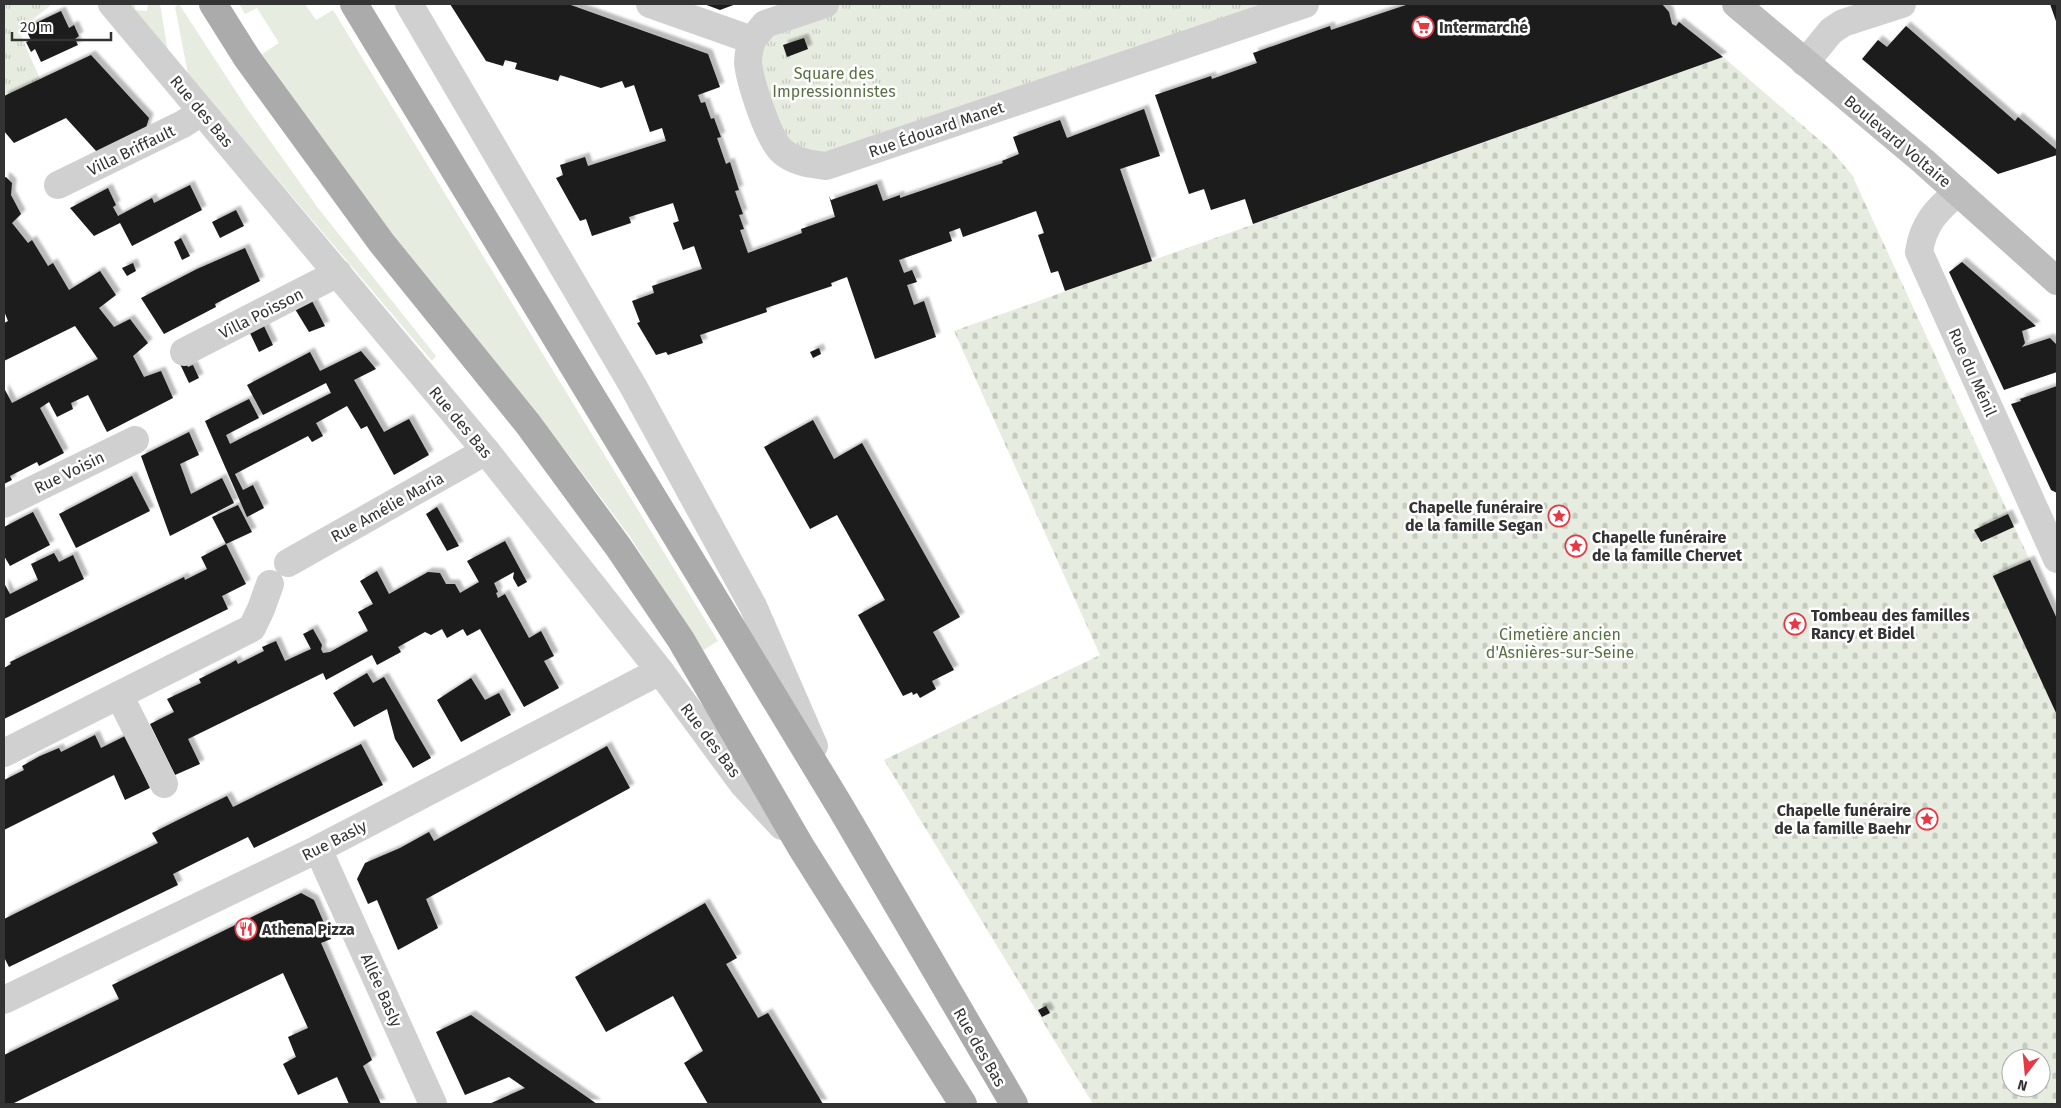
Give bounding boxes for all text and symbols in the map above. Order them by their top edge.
scale bar [12,10,111,42]
supermarket icon: Intermarché [1411,15,1435,39]
text: 20 m [20,18,53,36]
place label: Intermarché [1439,18,1528,37]
park label: Square des Impressionnistes [772,64,896,101]
street label: Rue des Bas [166,72,237,151]
street label: Boulevard Voltaire [1841,91,1955,192]
street label: Rue Édouard Manet [866,96,1006,162]
street label: Villa Briffault [84,121,178,180]
street label: Villa Poisson [216,284,306,343]
street label: Rue du Ménil [1945,325,2001,420]
street label: Rue des Bas [425,383,496,462]
street label: Rue Voisin [31,447,107,498]
street label: Rue Amélie Maria [327,469,447,546]
place label: Chapelle funéraire de la famille Segan [1405,498,1543,535]
place icon: Chapelle funéraire de la famille Segan [1547,504,1571,528]
place label: Chapelle funéraire de la famille Chervet [1592,528,1743,565]
place icon: Chapelle funéraire de la famille Chervet [1564,534,1588,558]
place label: Tombeau des familles Rancy et Bidel [1811,606,1970,643]
place icon: Tombeau des familles Rancy et Bidel [1783,612,1807,636]
park label: Cimetière ancien d'Asnières-sur-Seine [1486,625,1634,662]
street label: Rue des Bas [677,700,745,781]
place label: Chapelle funéraire de la famille Baehr [1774,801,1912,838]
place icon: Chapelle funéraire de la famille Baehr [1915,807,1939,831]
street label: Rue Basly [299,816,370,865]
restaurant icon: Athena Pizza [234,917,258,941]
place label: Athena Pizza [261,920,355,939]
street label: Allée Basly [357,951,406,1030]
street label: Rue des Bas [949,1005,1010,1090]
north arrow [2001,1048,2051,1098]
text: N [2016,1076,2029,1094]

